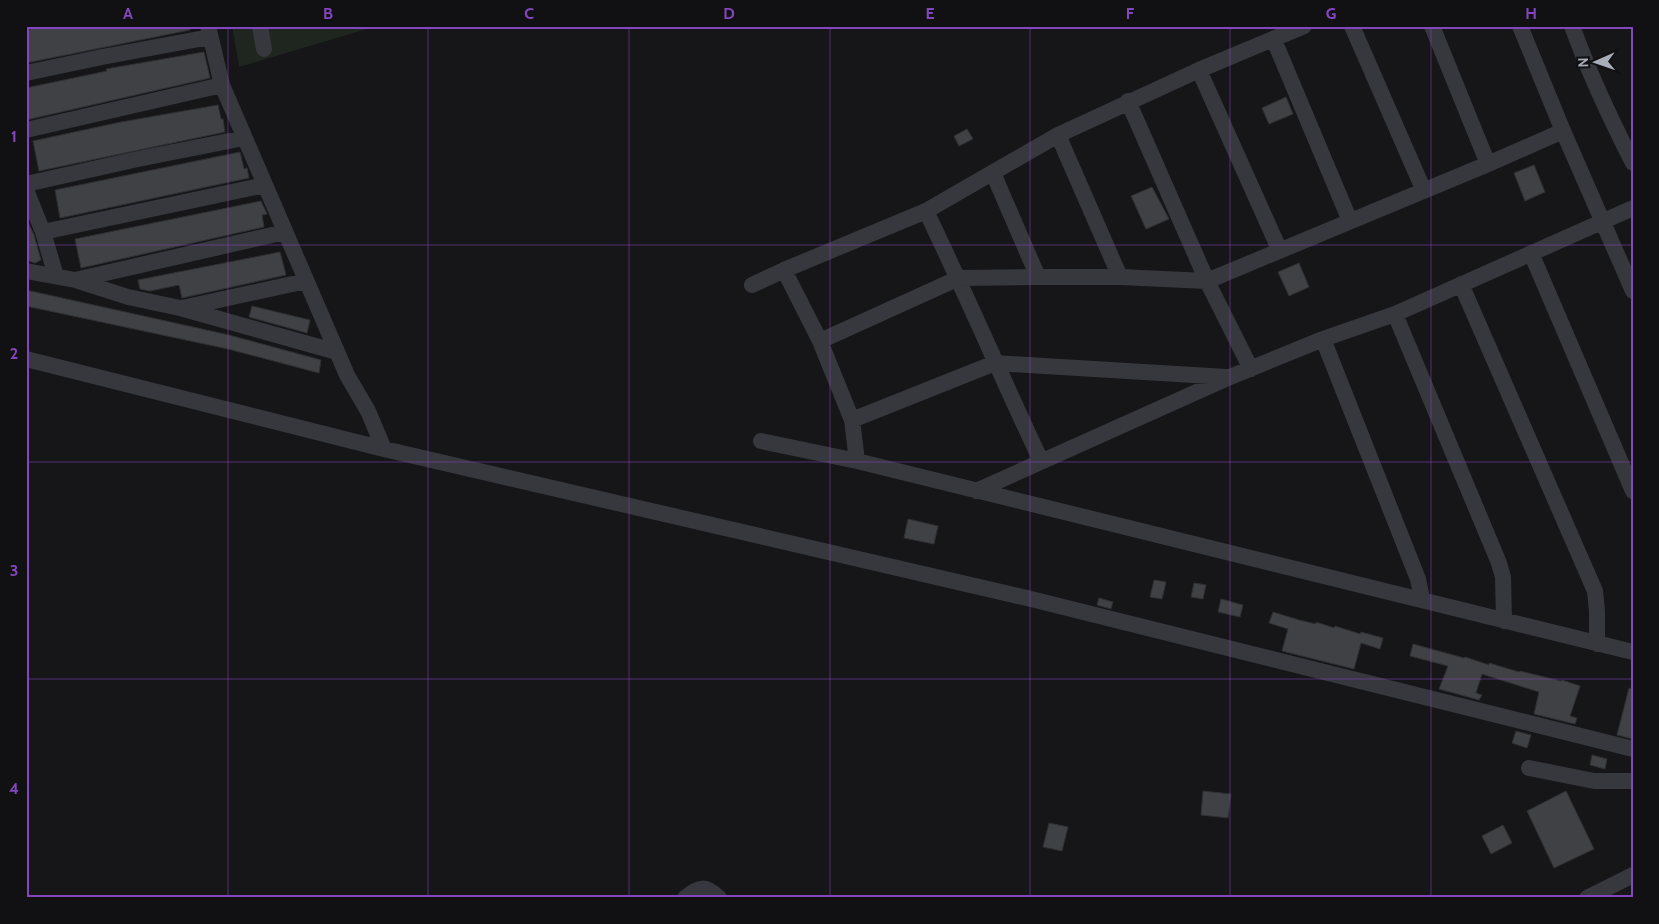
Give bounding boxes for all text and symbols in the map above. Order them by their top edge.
text: A [123,4,133,23]
text: B [323,4,333,23]
text: C [524,4,534,23]
text: D [723,4,735,23]
text: E [925,4,935,23]
text: F [1126,4,1135,23]
text: G [1326,4,1336,23]
text: H [1525,4,1537,23]
north arrow [1572,38,1622,88]
text: N [1574,57,1592,68]
text: 1 [11,127,17,146]
text: 2 [10,344,18,363]
text: 3 [10,561,18,580]
text: 4 [9,779,19,798]

